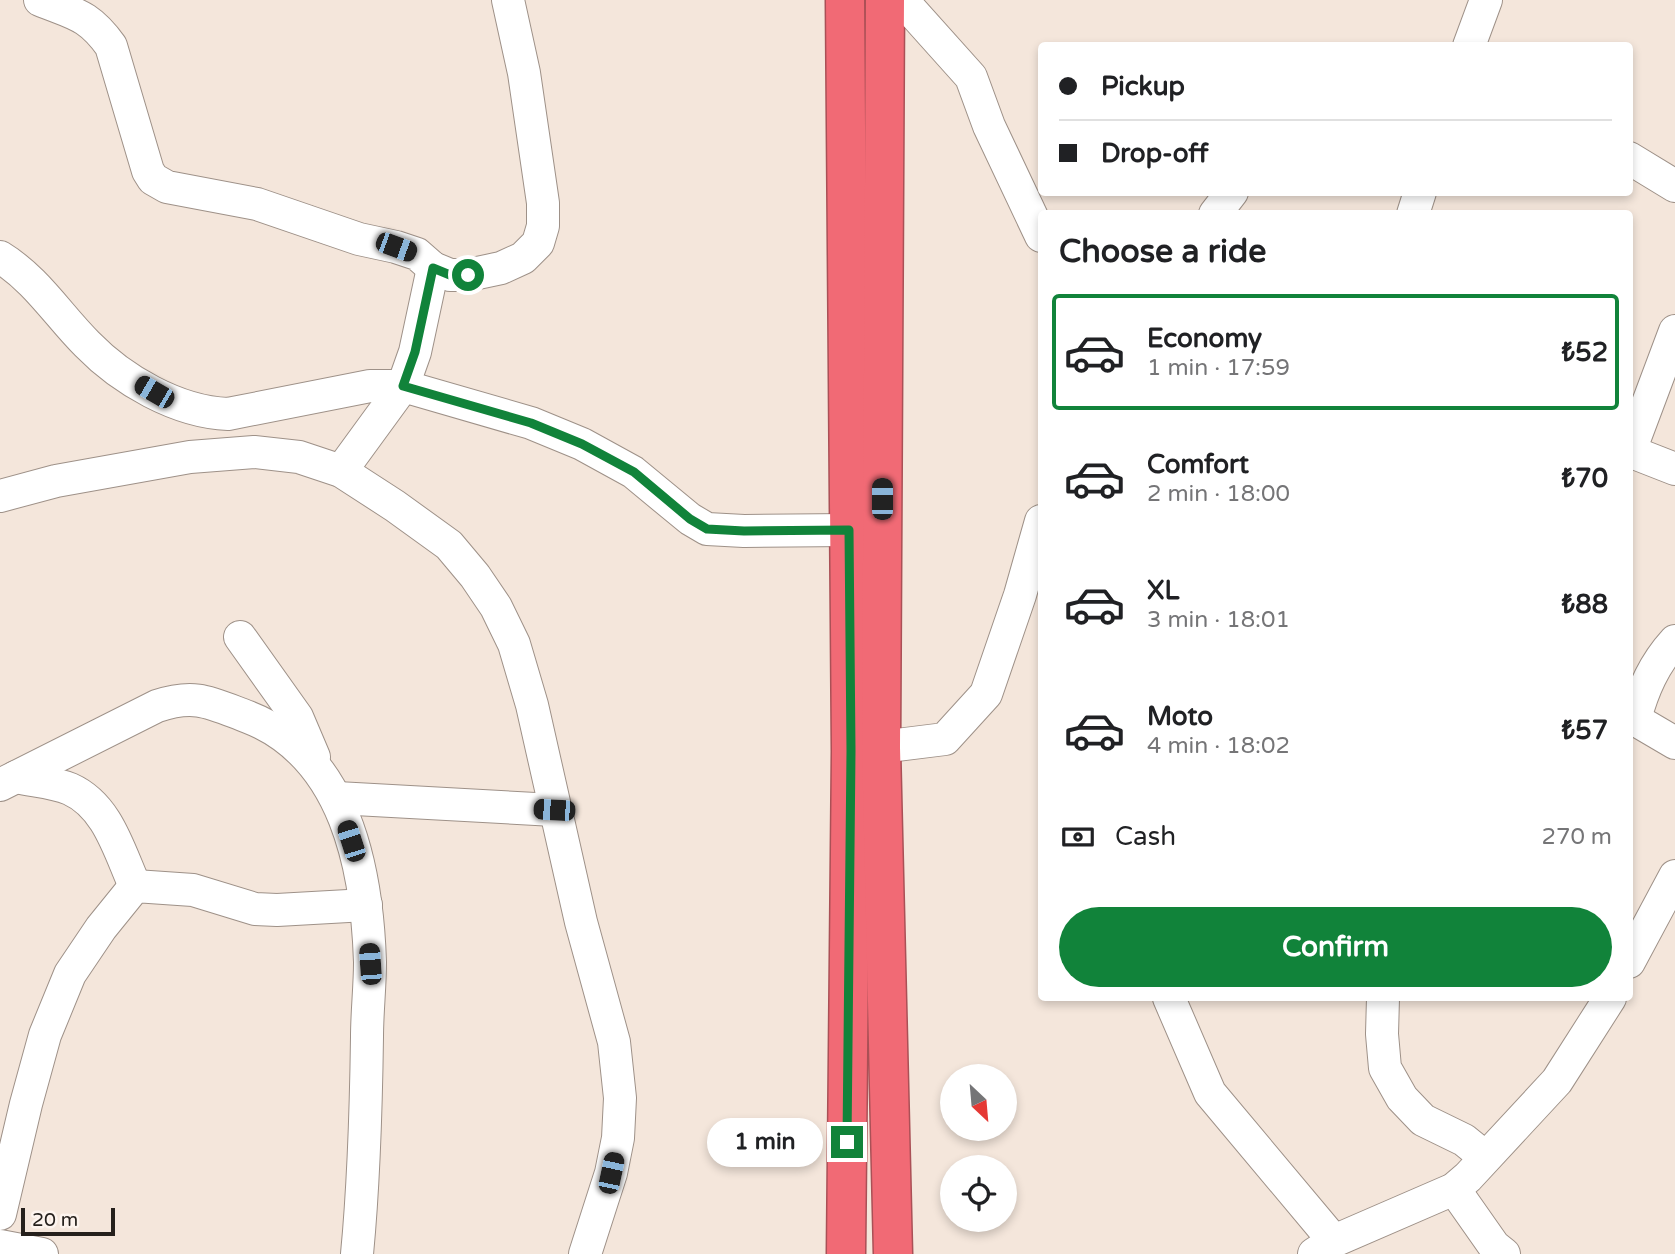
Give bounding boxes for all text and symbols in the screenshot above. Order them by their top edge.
text: Pickup [1101,71,1185,102]
text: Drop-off [1101,138,1208,169]
car [373,230,420,264]
text: Choose a ride [1059,233,1266,271]
route start [452,259,484,291]
icon: car [1063,321,1126,384]
text: Economy [1147,323,1262,354]
text: ₺52 [1562,337,1608,368]
text: 1 min · 17:59 [1147,354,1290,382]
car [131,372,178,412]
icon: car [1063,447,1126,510]
text: Comfort [1147,449,1249,480]
text: ₺70 [1562,463,1608,494]
car [872,478,893,520]
text: 2 min · 18:00 [1147,480,1290,508]
icon: car [1063,573,1126,636]
text: XL [1147,575,1179,606]
text: ₺88 [1562,589,1608,620]
text: 3 min · 18:01 [1147,606,1290,634]
icon: car [1063,699,1126,762]
text: Moto [1147,701,1213,732]
text: ₺57 [1562,715,1608,746]
text: 4 min · 18:02 [1147,732,1290,760]
car [533,798,576,822]
car [335,818,368,864]
icon: cash [1059,818,1097,856]
text: Cash [1115,821,1176,852]
text: 270 m [1542,823,1612,851]
button: Confirm [1059,907,1612,987]
car [359,942,382,986]
north arrow [940,1064,1017,1141]
map controls [940,1064,1017,1232]
callout: 1 min [707,1118,822,1166]
route end [831,1126,863,1158]
text: 1 min [734,1128,796,1156]
car [597,1150,626,1196]
button: locate [940,1155,1017,1232]
scale bar [21,1205,116,1237]
text: 20 m [32,1209,78,1231]

